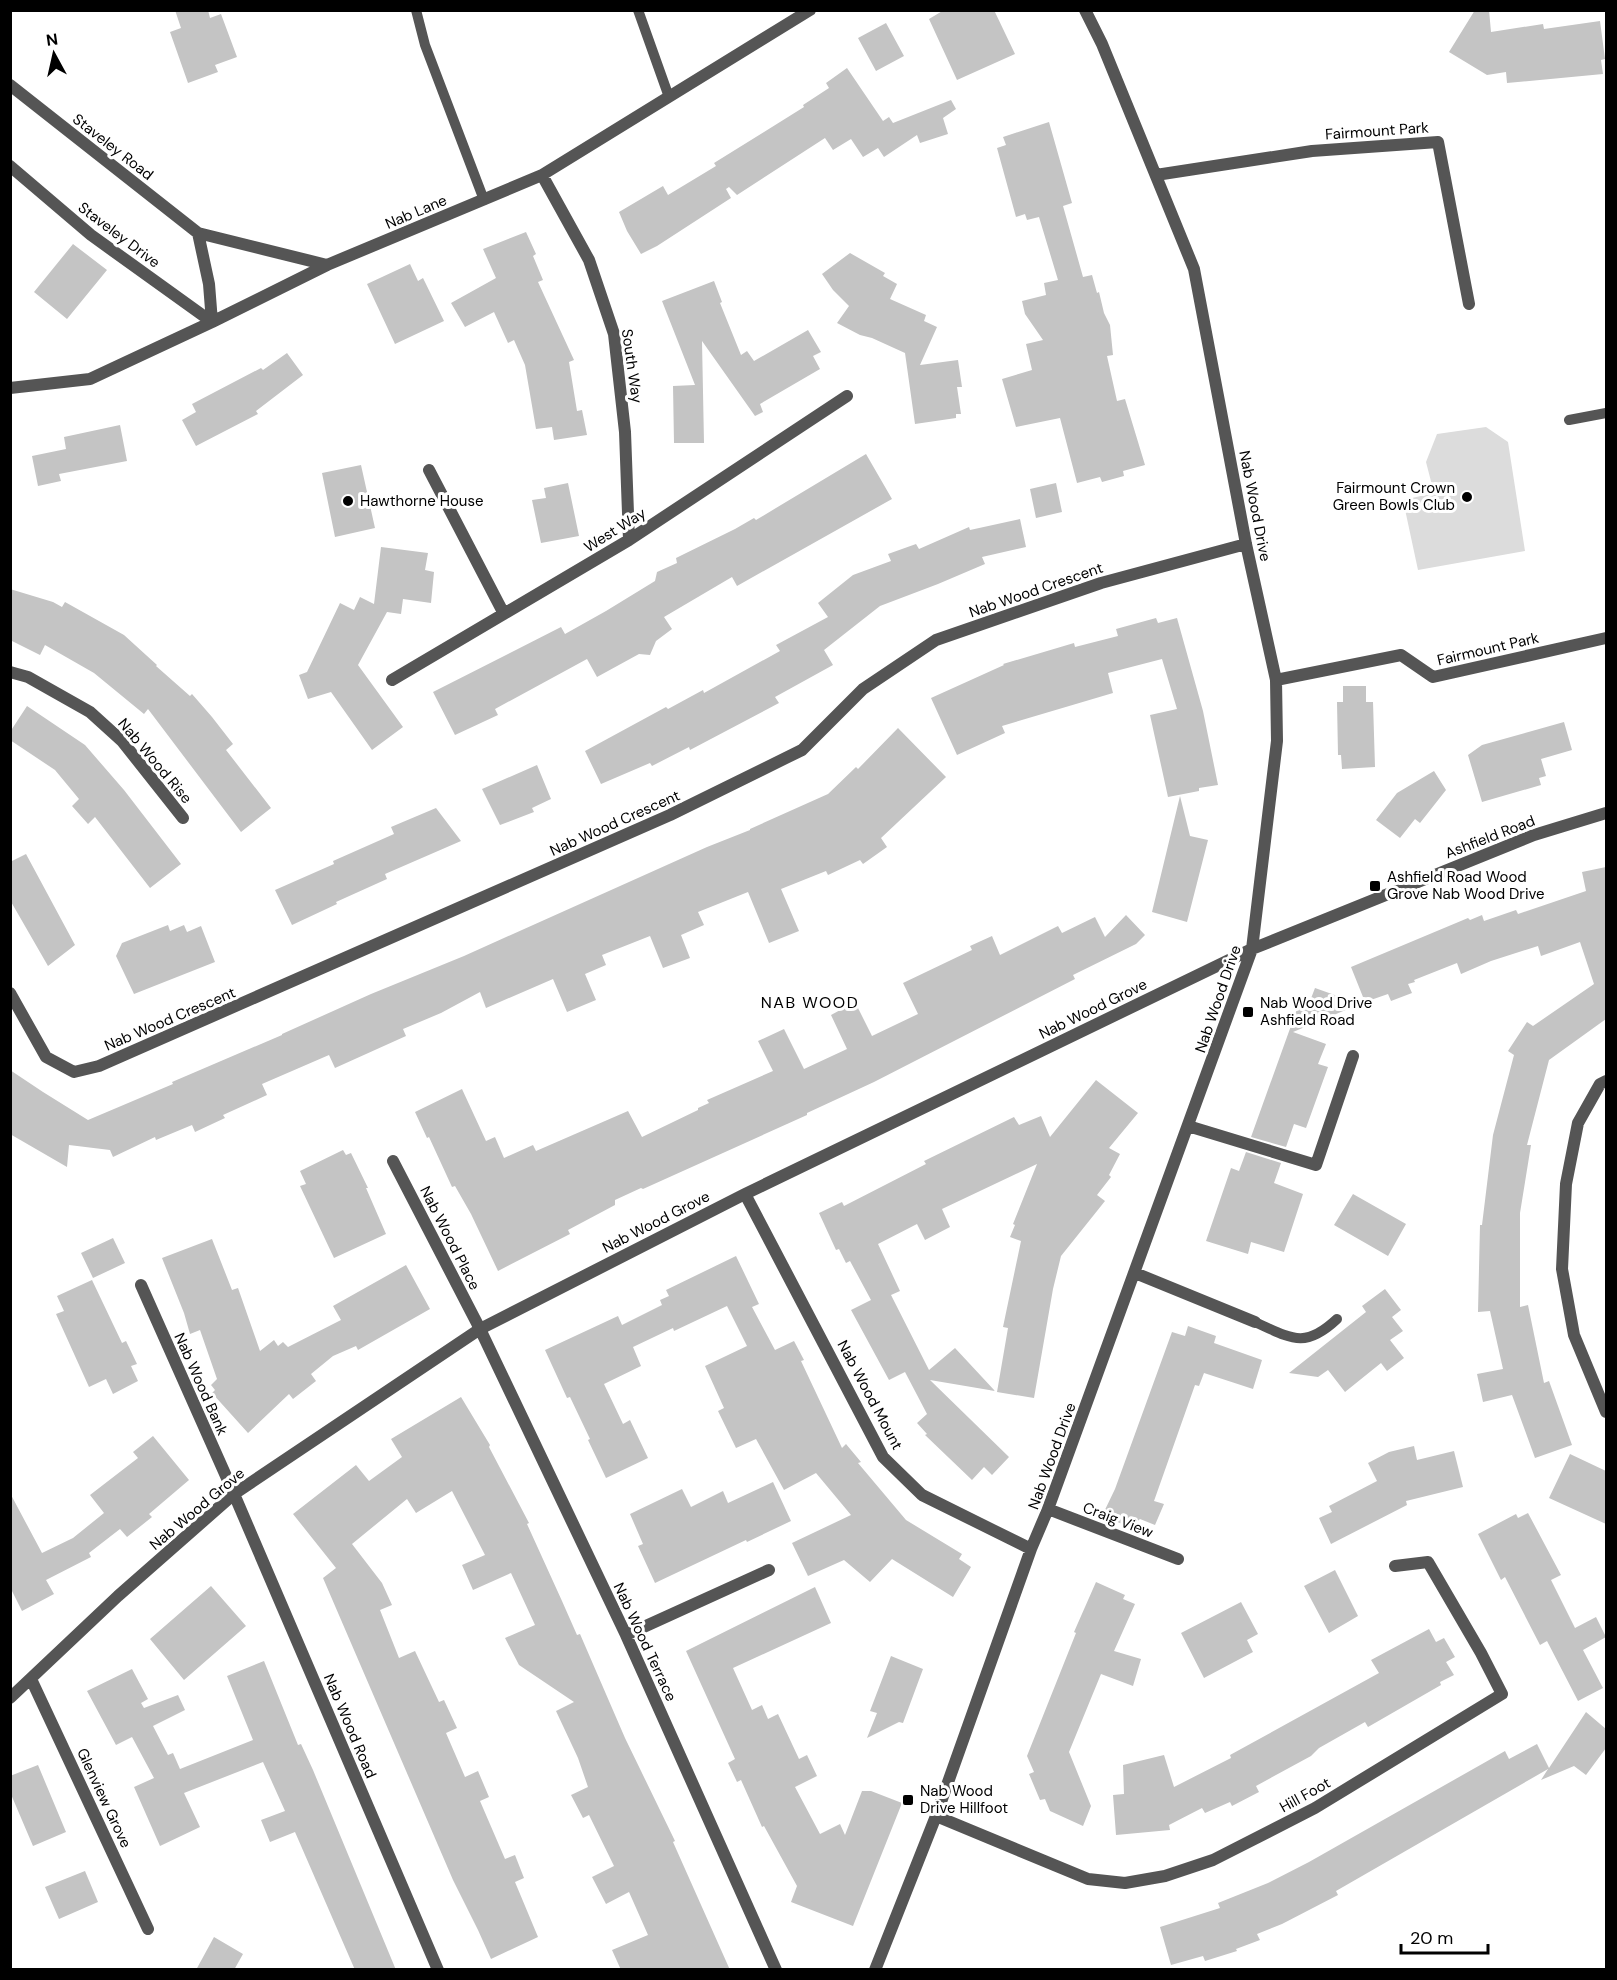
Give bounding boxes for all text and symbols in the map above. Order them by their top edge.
north arrow [24,24,84,84]
text: N [45,28,59,51]
street label: Staveley Road [68,109,158,185]
street label: Fairmount Park [1325,117,1430,145]
street label: Nab Lane [382,190,450,234]
street label: Staveley Drive [74,198,164,272]
street label: South Way [617,328,647,405]
street label: Nab Wood Drive [1234,449,1276,563]
place label: Fairmount Crown Green Bowls Club [1333,478,1455,515]
marker: Fairmount Crown Green Bowls Club [1460,490,1474,504]
place label: Hawthorne House [360,491,484,511]
marker: Hawthorne House [341,494,355,508]
street label: West Way [580,503,650,557]
street label: Nab Wood Crescent [966,558,1106,622]
street label: Fairmount Park [1435,627,1541,670]
street label: Nab Wood Rise [113,714,197,808]
street label: Nab Wood Crescent [547,785,683,861]
street label: Ashfield Road [1442,811,1538,863]
place label: Ashfield Road Wood Grove Nab Wood Drive [1387,867,1545,904]
marker: Ashfield Road Wood Grove Nab Wood Drive [1368,879,1382,893]
street label: Nab Wood Drive [1190,943,1246,1055]
street label: Nab Wood Grove [1036,974,1150,1044]
street label: Nab Wood Crescent [101,982,239,1056]
district label: NAB WOOD [761,992,859,1013]
place label: Nab Wood Drive Ashfield Road [1260,993,1372,1030]
marker: Nab Wood Drive Ashfield Road [1241,1005,1255,1019]
street label: Nab Wood Place [415,1183,485,1293]
street label: Nab Wood Grove [599,1186,713,1258]
street label: Nab Wood Bank [169,1330,233,1439]
street label: Nab Wood Mount [833,1337,907,1453]
street label: Nab Wood Drive [1023,1400,1081,1512]
street label: Nab Wood Grove [145,1463,249,1555]
street label: Craig View [1080,1497,1157,1543]
street label: Nab Wood Terrace [609,1579,681,1705]
street label: Nab Wood Road [319,1671,381,1781]
street label: Glenview Grove [72,1745,136,1851]
street label: Hill Foot [1276,1773,1334,1817]
place label: Nab Wood Drive Hillfoot [920,1781,1008,1818]
marker: Nab Wood Drive Hillfoot [901,1793,915,1807]
scale bar [1401,1917,1488,1955]
text: 20 m [1410,1926,1453,1950]

